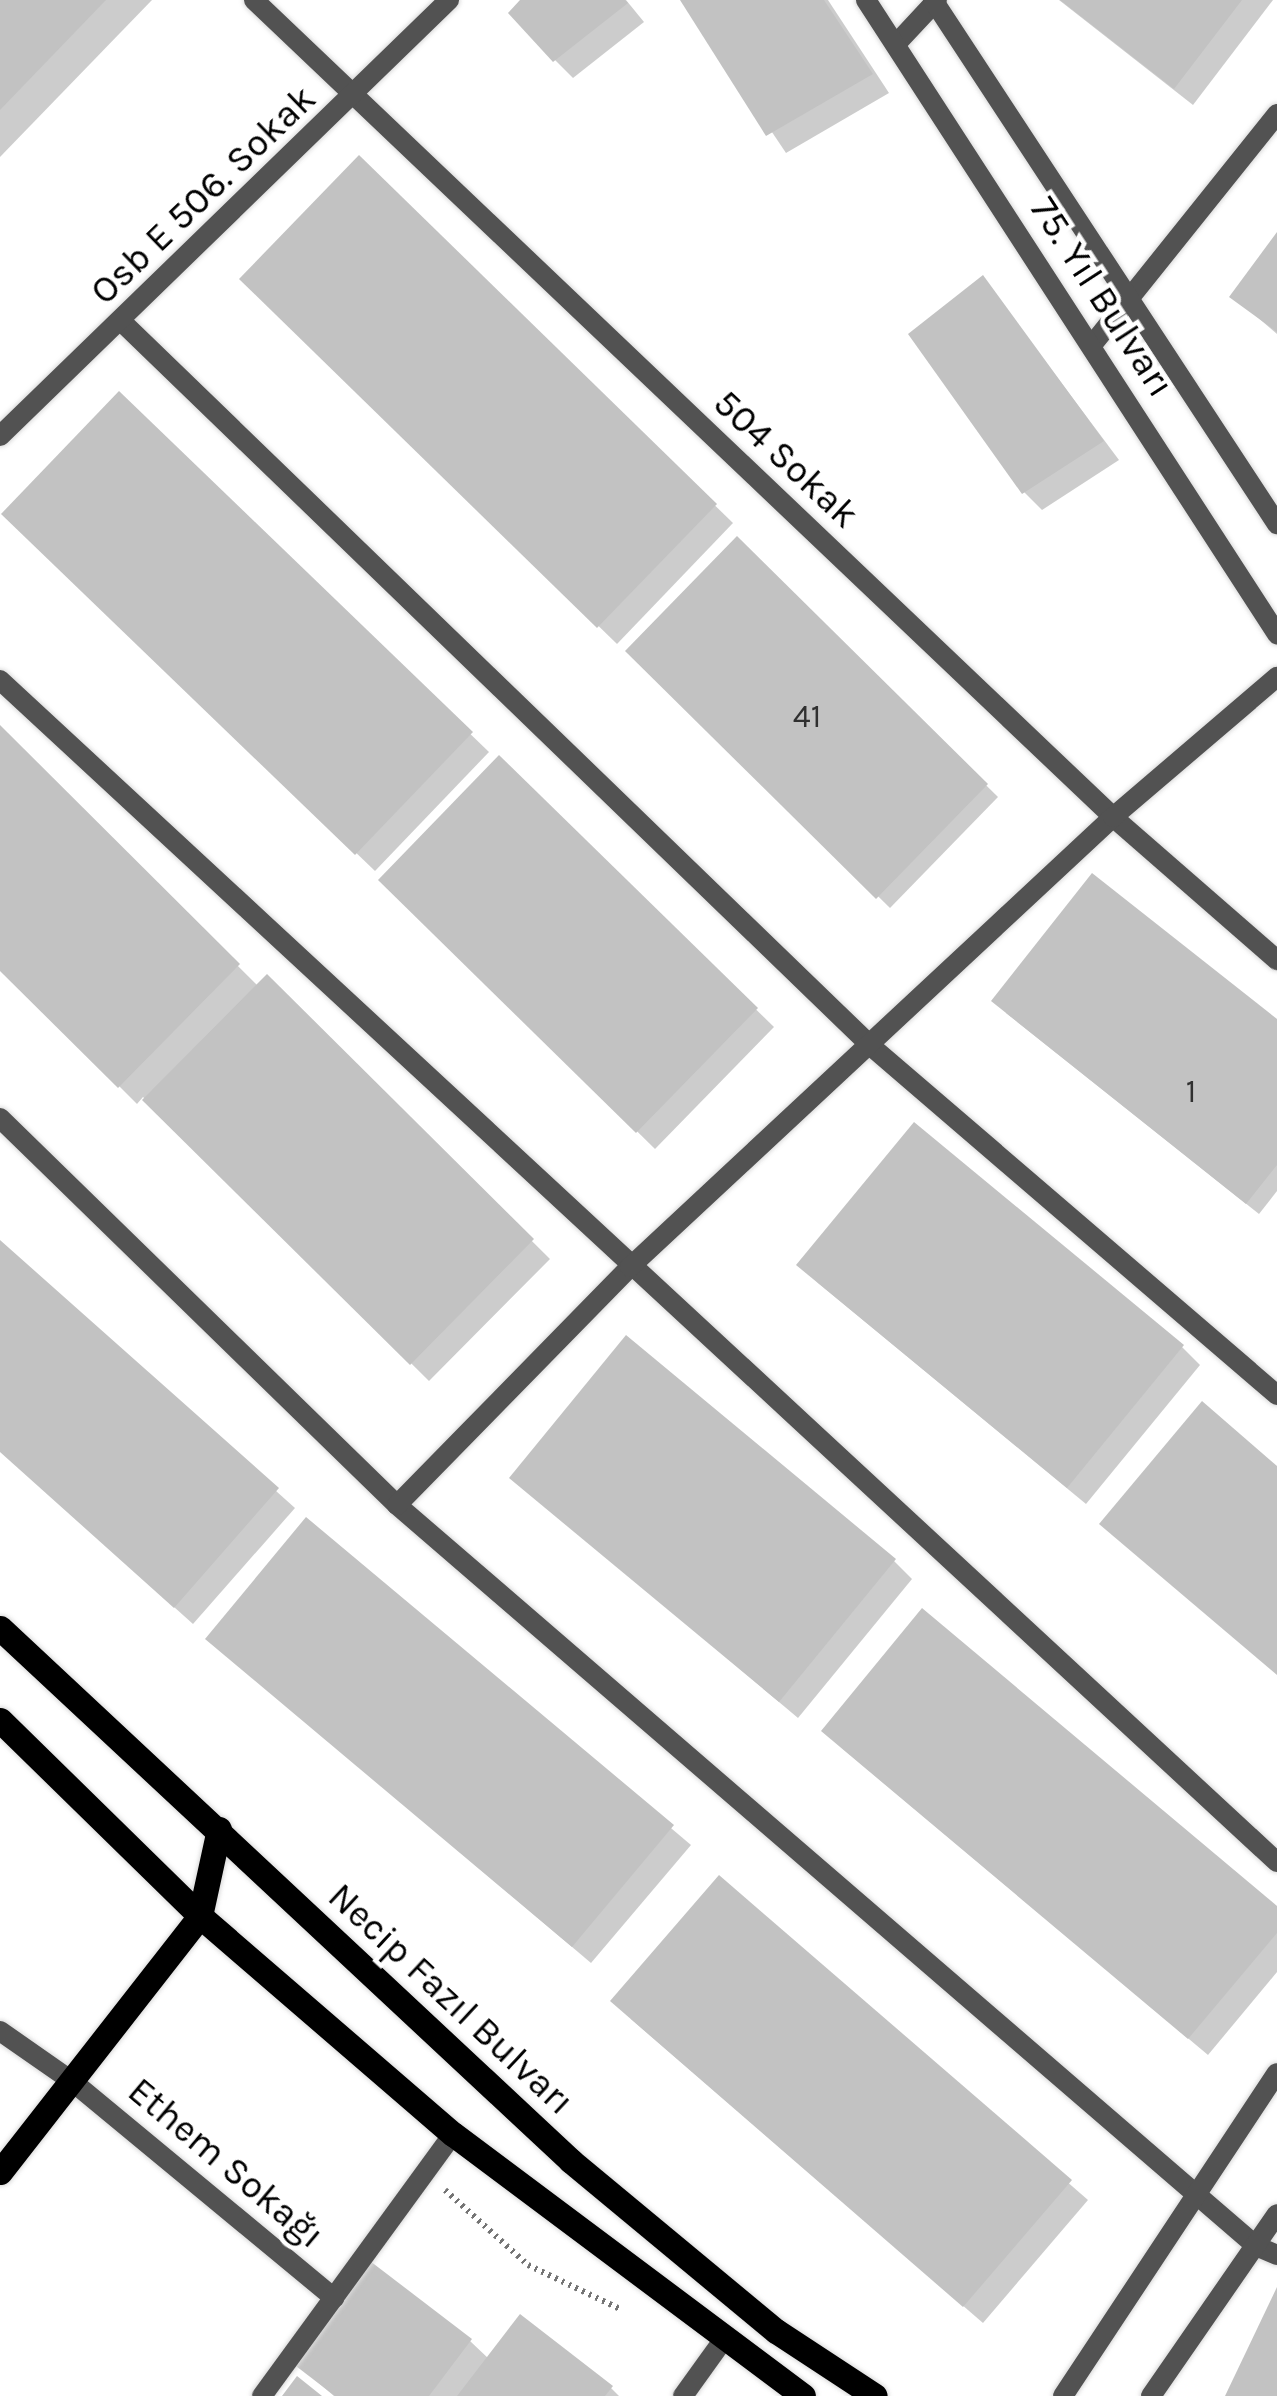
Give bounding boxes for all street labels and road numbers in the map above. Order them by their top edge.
street label: Osb E 506. Sokak [81,76,325,314]
street label: 75. Yıl Bulvarı [1020,188,1184,406]
street label: 504 Sokak [704,380,868,538]
street label: Necip Fazıl Bulvarı [319,1874,583,2124]
street label: Ethem Sokağı [119,2068,333,2258]

